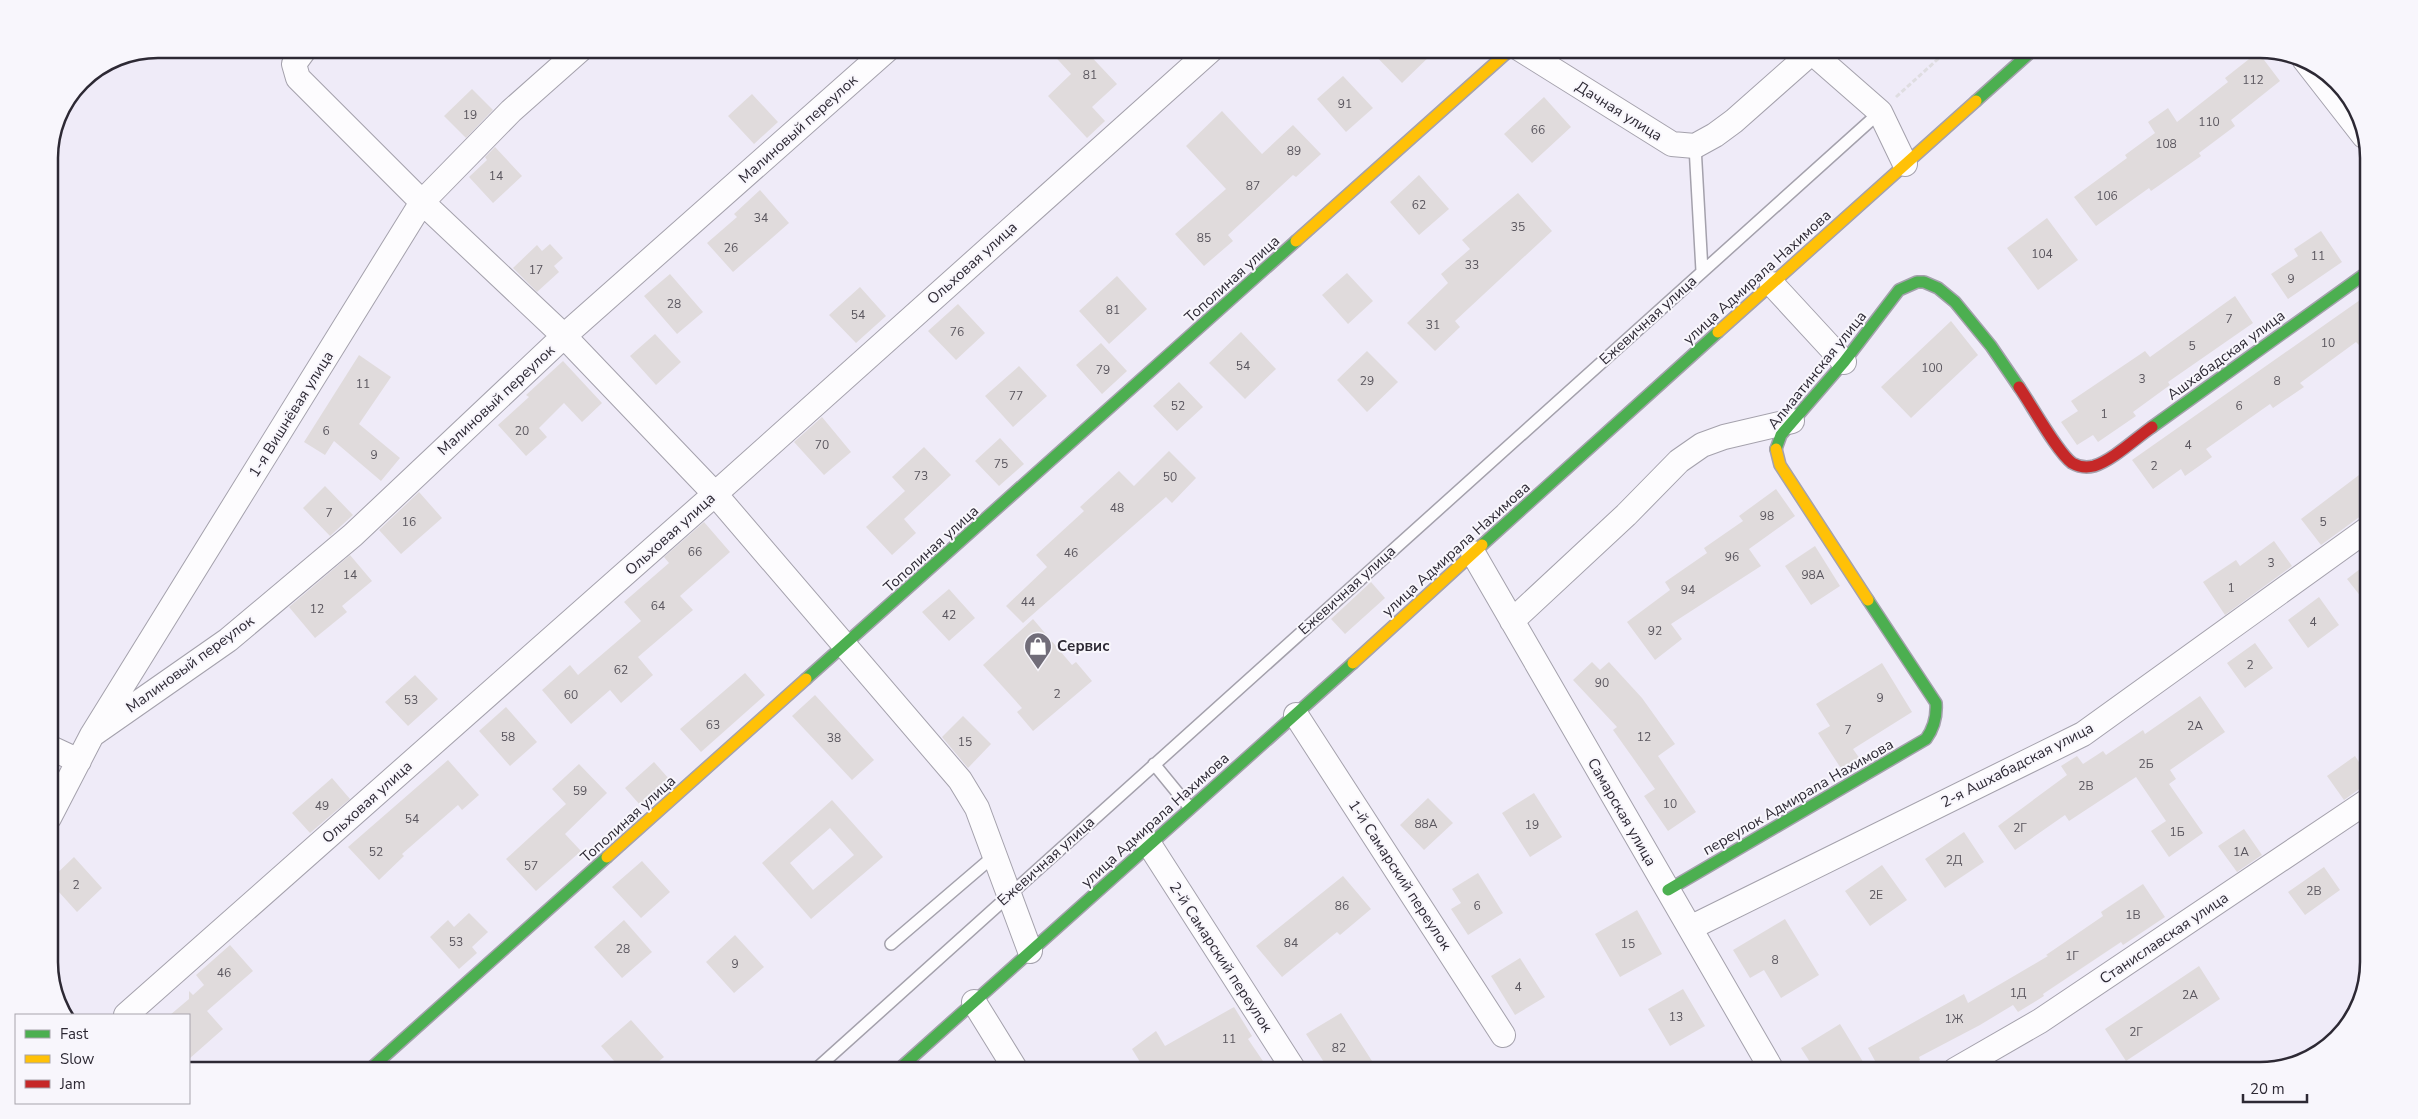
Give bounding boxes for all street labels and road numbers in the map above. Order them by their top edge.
street label: Малиновый переулок [734,70,862,188]
street label: Дачная улица [1572,76,1666,146]
street label: улица Адмирала Нахимова [1679,205,1835,349]
street label: Ольховая улица [923,217,1021,309]
street label: Тополиная улица [1180,231,1284,327]
street label: Ежевичная улица [1595,271,1701,369]
street label: Ашхабадская улица [2163,305,2289,405]
street label: Алмаатинская улица [1763,307,1871,433]
street label: Малиновый переулок [433,340,559,460]
street label: 1-я Вишнёвая улица [244,347,338,481]
street label: улица Адмирала Нахимова [1378,477,1534,621]
street label: Ольховая улица [621,488,719,580]
street label: Тополиная улица [879,501,983,597]
street label: Ежевичная улица [1294,541,1400,639]
street label: Малиновый переулок [122,611,258,717]
street label: 2-я Ашхабадская улица [1937,718,2097,812]
street label: переулок Адмирала Нахимова [1699,734,1897,860]
street label: улица Адмирала Нахимова [1077,748,1233,892]
street label: Самарская улица [1583,754,1661,870]
street label: Ольховая улица [318,756,416,848]
street label: Тополиная улица [576,771,680,867]
street label: 1-й Самарский переулок [1344,796,1456,954]
street label: Ежевичная улица [993,812,1099,910]
street label: 2-й Самарский переулок [1165,878,1277,1036]
street label: Станиславская улица [2096,887,2232,989]

